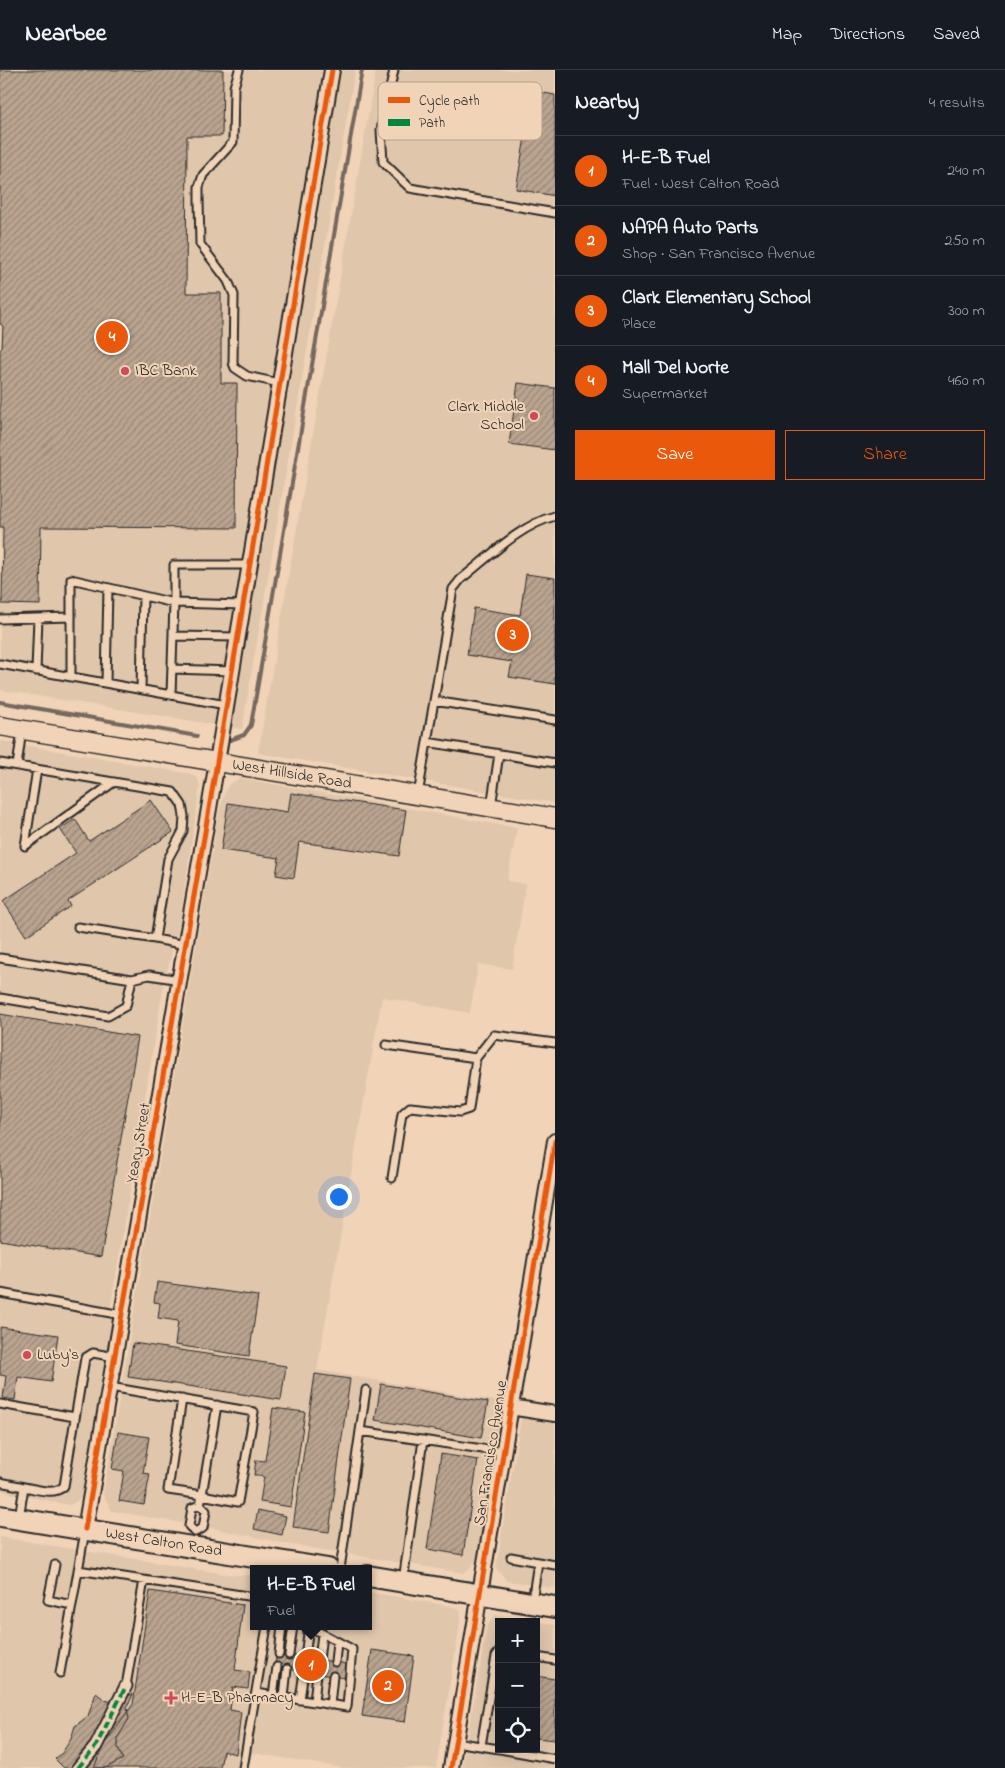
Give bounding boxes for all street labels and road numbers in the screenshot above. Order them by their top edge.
street label: West Hillside Road [230,753,354,796]
street label: Yeary Street [120,1100,158,1185]
street label: San Francisco Avenue [468,1378,514,1527]
street label: West Calton Road [104,1521,224,1564]

